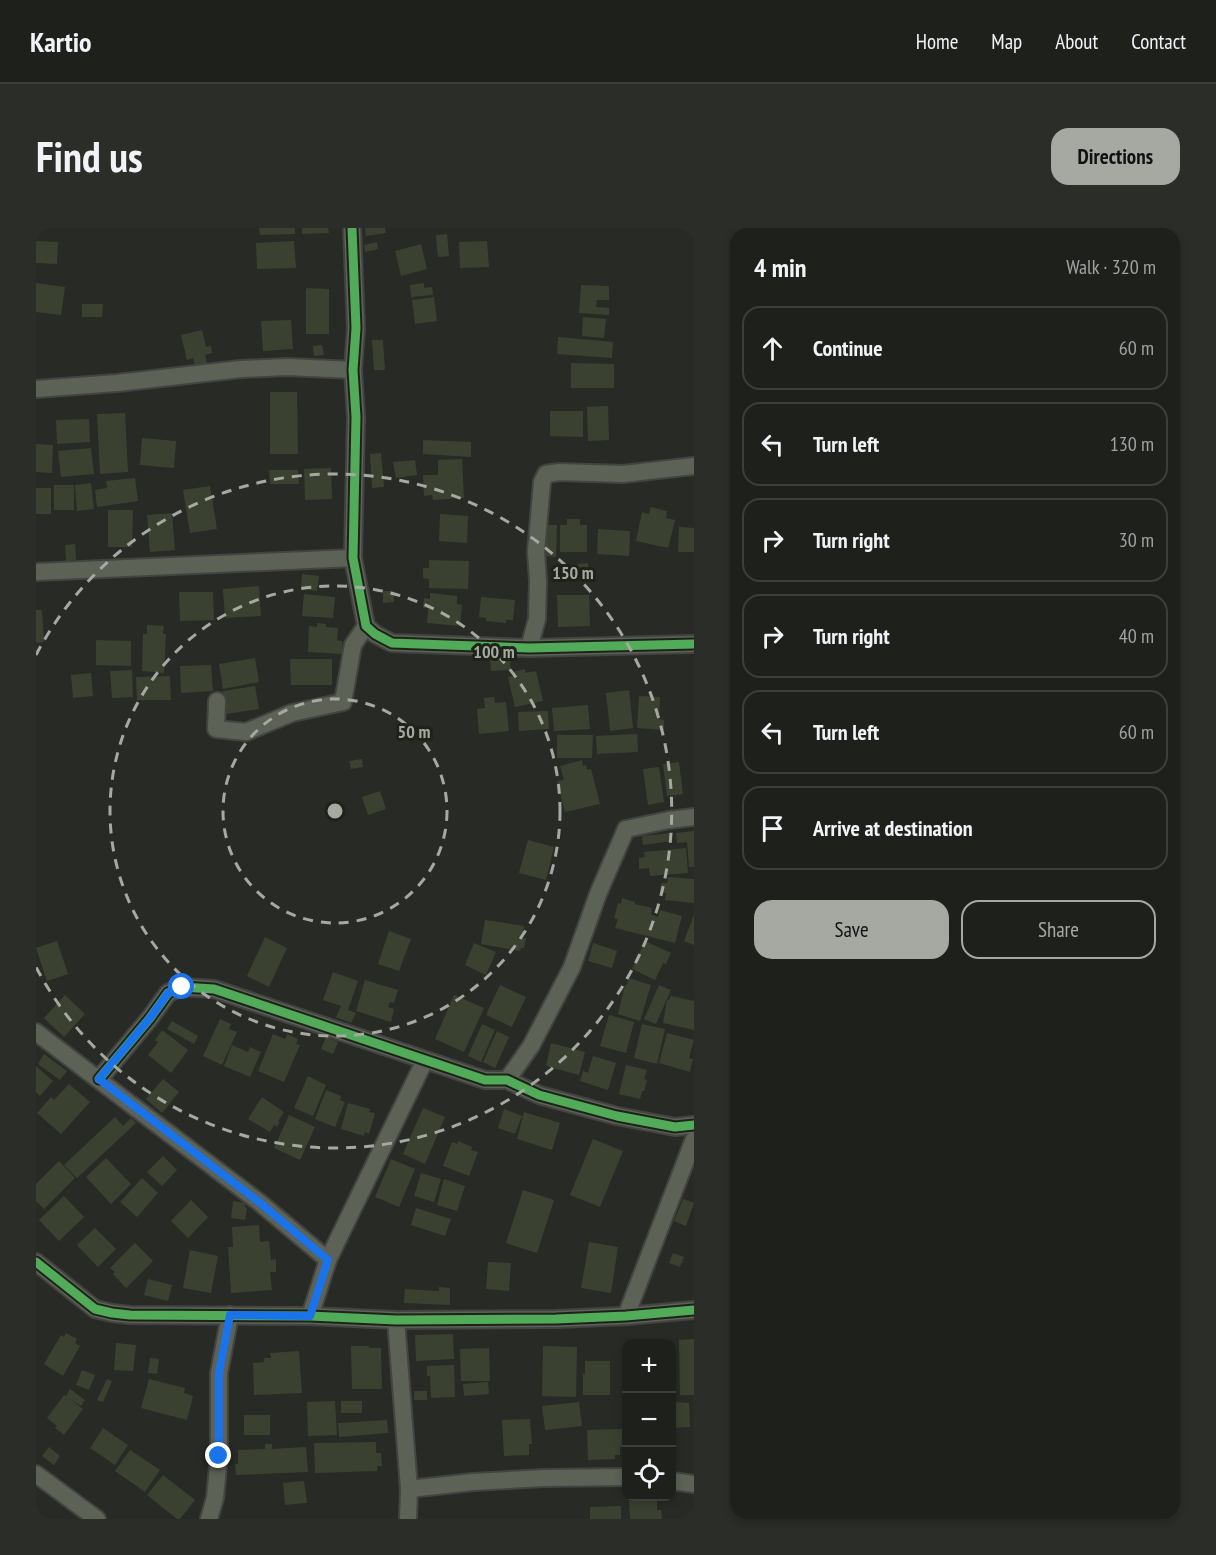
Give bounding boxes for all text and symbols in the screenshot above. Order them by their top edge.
text: Kartio [30,23,92,60]
text: Home [916,28,958,55]
text: Map [991,28,1022,55]
text: About [1055,28,1098,55]
text: Contact [1131,28,1186,55]
button: Directions [1051,128,1180,185]
text: Find us [36,129,143,184]
text: 4 min [754,251,807,284]
text: Walk · 320 m [1066,254,1156,280]
icon: ahead [756,332,789,365]
text: Continue [813,334,883,362]
text: 60 m [1119,335,1154,361]
icon: left [756,428,789,461]
text: Turn left [813,430,879,458]
text: 130 m [1110,431,1154,457]
icon: right [756,524,789,557]
text: Turn right [813,526,890,554]
text: 30 m [1119,527,1154,553]
text: 150 m [552,561,594,584]
icon: right [756,620,789,653]
text: Turn right [813,622,890,650]
text: 40 m [1119,623,1154,649]
text: 100 m [473,640,515,663]
icon: left [756,716,789,749]
text: Turn left [813,718,879,746]
text: 60 m [1119,719,1154,745]
text: 50 m [398,720,430,743]
centre of rings [325,801,345,821]
icon: arrive [756,812,789,845]
text: Arrive at destination [813,814,973,842]
button: Save [754,900,949,959]
button: Share [961,900,1156,959]
route start [168,973,194,999]
map controls [622,1339,676,1501]
button: + [622,1339,676,1393]
button: − [622,1393,676,1447]
route end [205,1442,231,1468]
button: locate [622,1447,676,1501]

